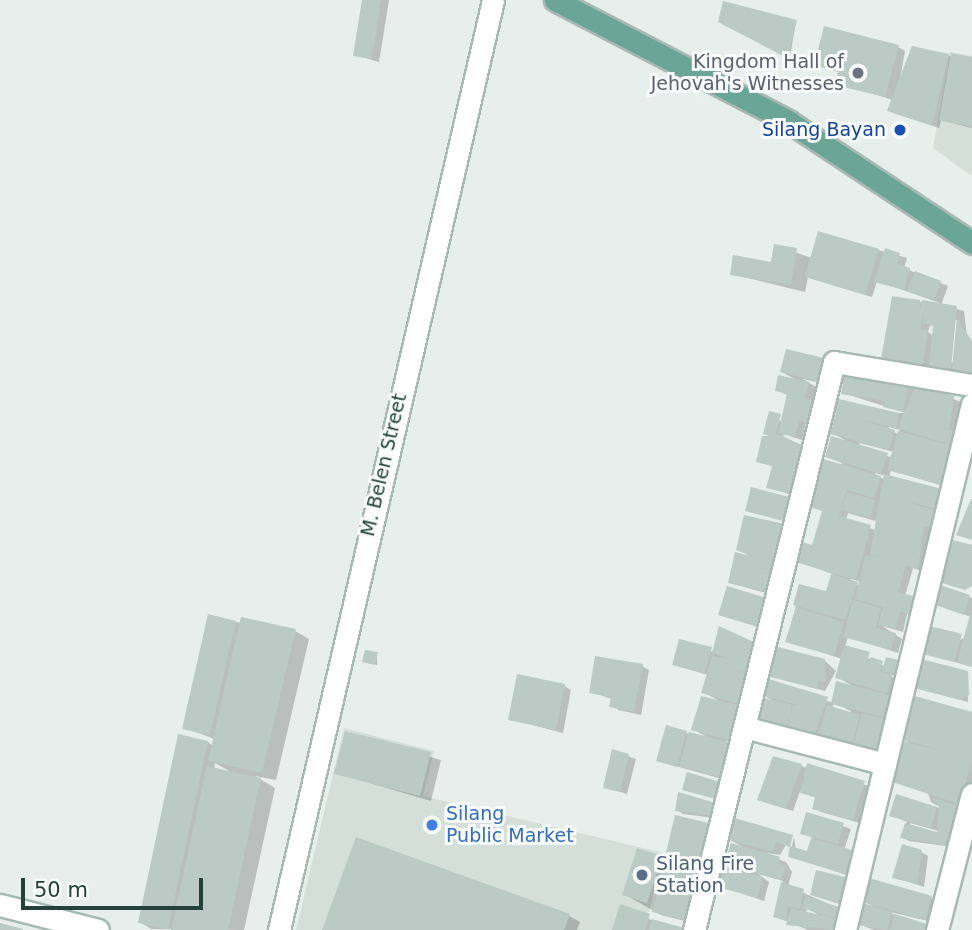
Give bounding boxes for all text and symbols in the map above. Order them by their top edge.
place label: Kingdom Hall of Jehovah's Witnesses [651,51,844,95]
marker: Kingdom Hall of Jehovah's Witnesses [850,65,866,81]
place label: Silang Bayan [762,119,886,141]
marker: Silang Bayan [892,122,908,138]
street label: M. Belen Street [356,391,412,539]
place label: Silang Public Market [446,803,574,847]
marker: Silang Public Market [424,817,440,833]
place label: Silang Fire Station [656,853,754,897]
scale bar [24,864,206,908]
marker: Silang Fire Station [634,867,650,883]
text: 50 m [34,878,88,902]

